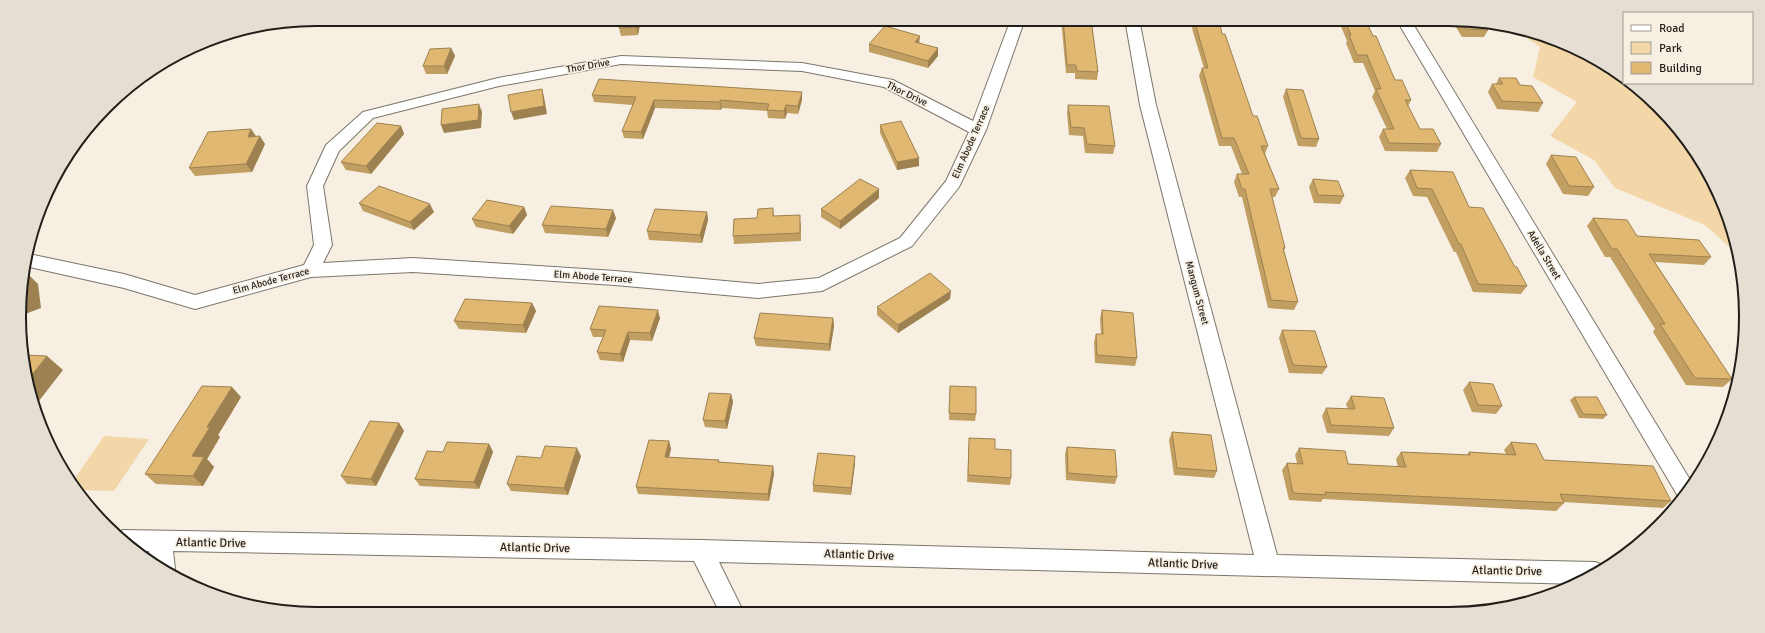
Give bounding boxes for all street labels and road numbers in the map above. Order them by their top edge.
street label: Thor Drive [565,56,611,76]
street label: Thor Drive [885,79,929,109]
street label: Elm Abode Terrace [949,104,993,180]
street label: Adella Street [1525,228,1564,282]
street label: Mangum Street [1183,260,1211,327]
street label: Elm Abode Terrace [231,265,311,297]
street label: Elm Abode Terrace [553,268,633,286]
street label: Atlantic Drive [176,535,246,551]
street label: Atlantic Drive [500,540,570,556]
street label: Atlantic Drive [824,546,894,564]
street label: Atlantic Drive [1148,555,1218,573]
street label: Atlantic Drive [1472,563,1542,579]

